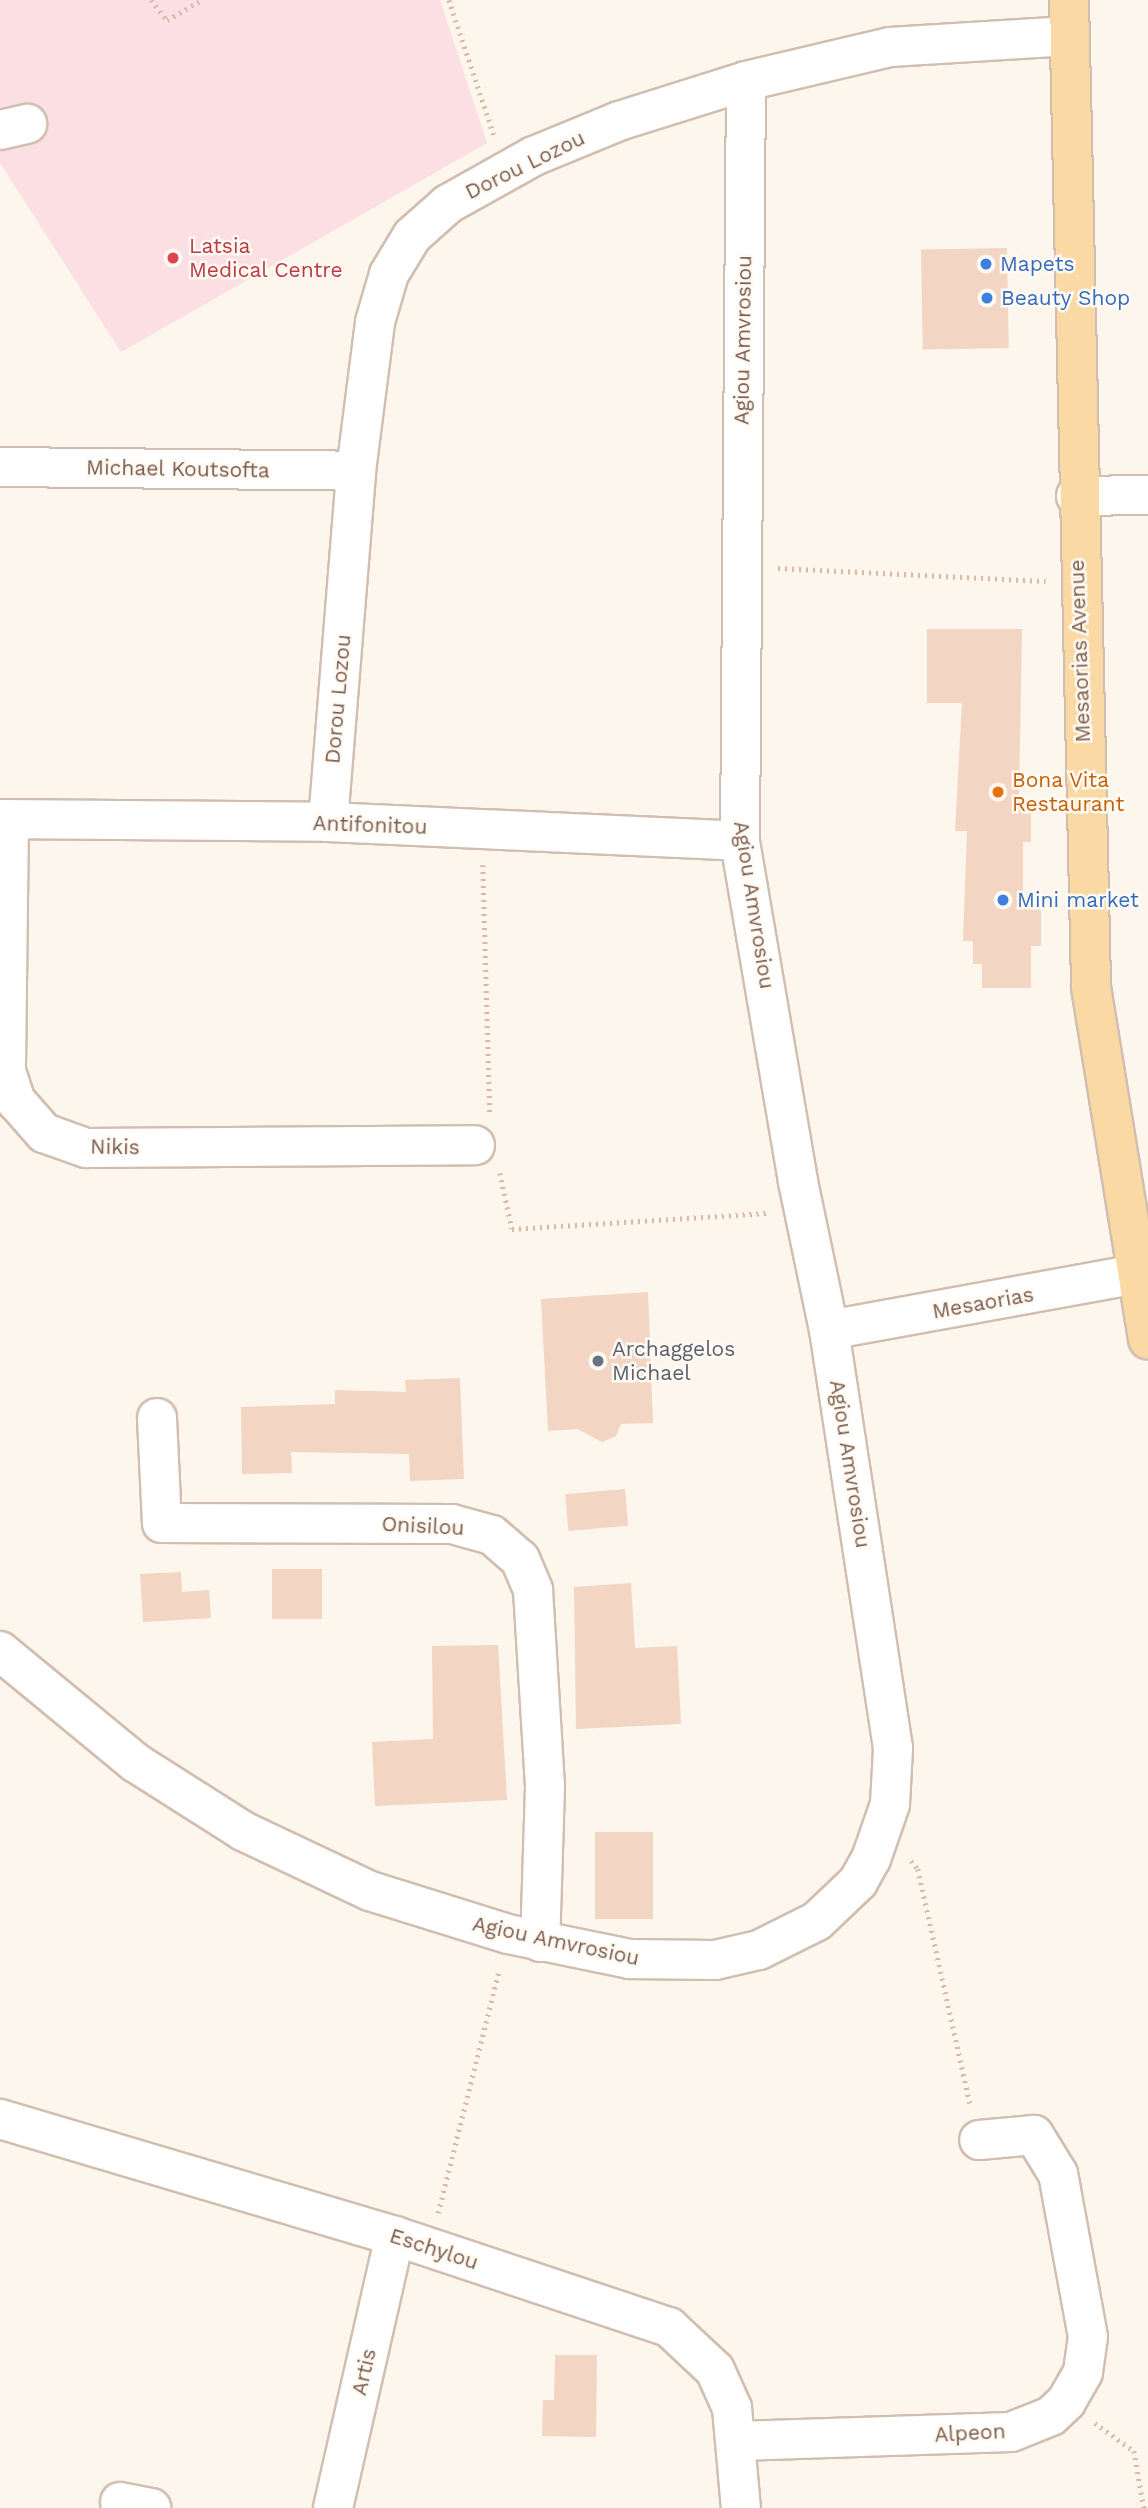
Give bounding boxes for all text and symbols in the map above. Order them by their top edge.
street label: Dorou Lozou [461,125,589,205]
place label: Latsia Medical Centre [189,233,343,283]
marker: Latsia Medical Centre [163,248,183,268]
place label: Mapets [1000,251,1075,277]
street label: Agiou Amvrosiou [729,254,757,426]
marker: Mapets [978,256,994,272]
place label: Beauty Shop [1001,285,1131,311]
marker: Beauty Shop [979,290,995,306]
street label: Michael Koutsofta [86,455,270,483]
street label: Mesaorias Avenue [1064,559,1096,743]
street label: Dorou Lozou [320,633,356,765]
place label: Bona Vita Restaurant [1012,767,1124,817]
marker: Bona Vita Restaurant [990,784,1006,800]
street label: Antifonitou [312,810,428,840]
street label: Agiou Amvrosiou [728,819,780,991]
place label: Mini market [1017,887,1139,913]
marker: Mini market [995,892,1011,908]
street label: Nikis [90,1134,140,1160]
street label: Mesaorias [930,1282,1036,1324]
place label: Archaggelos Michael [612,1336,735,1386]
marker: Archaggelos Michael [590,1353,606,1369]
street label: Agiou Amvrosiou [824,1378,876,1550]
street label: Onisilou [381,1511,465,1541]
street label: Agiou Amvrosiou [470,1911,642,1971]
street label: Eschylou [386,2223,482,2275]
street label: Artis [346,2346,382,2398]
street label: Alpeon [934,2419,1006,2447]

